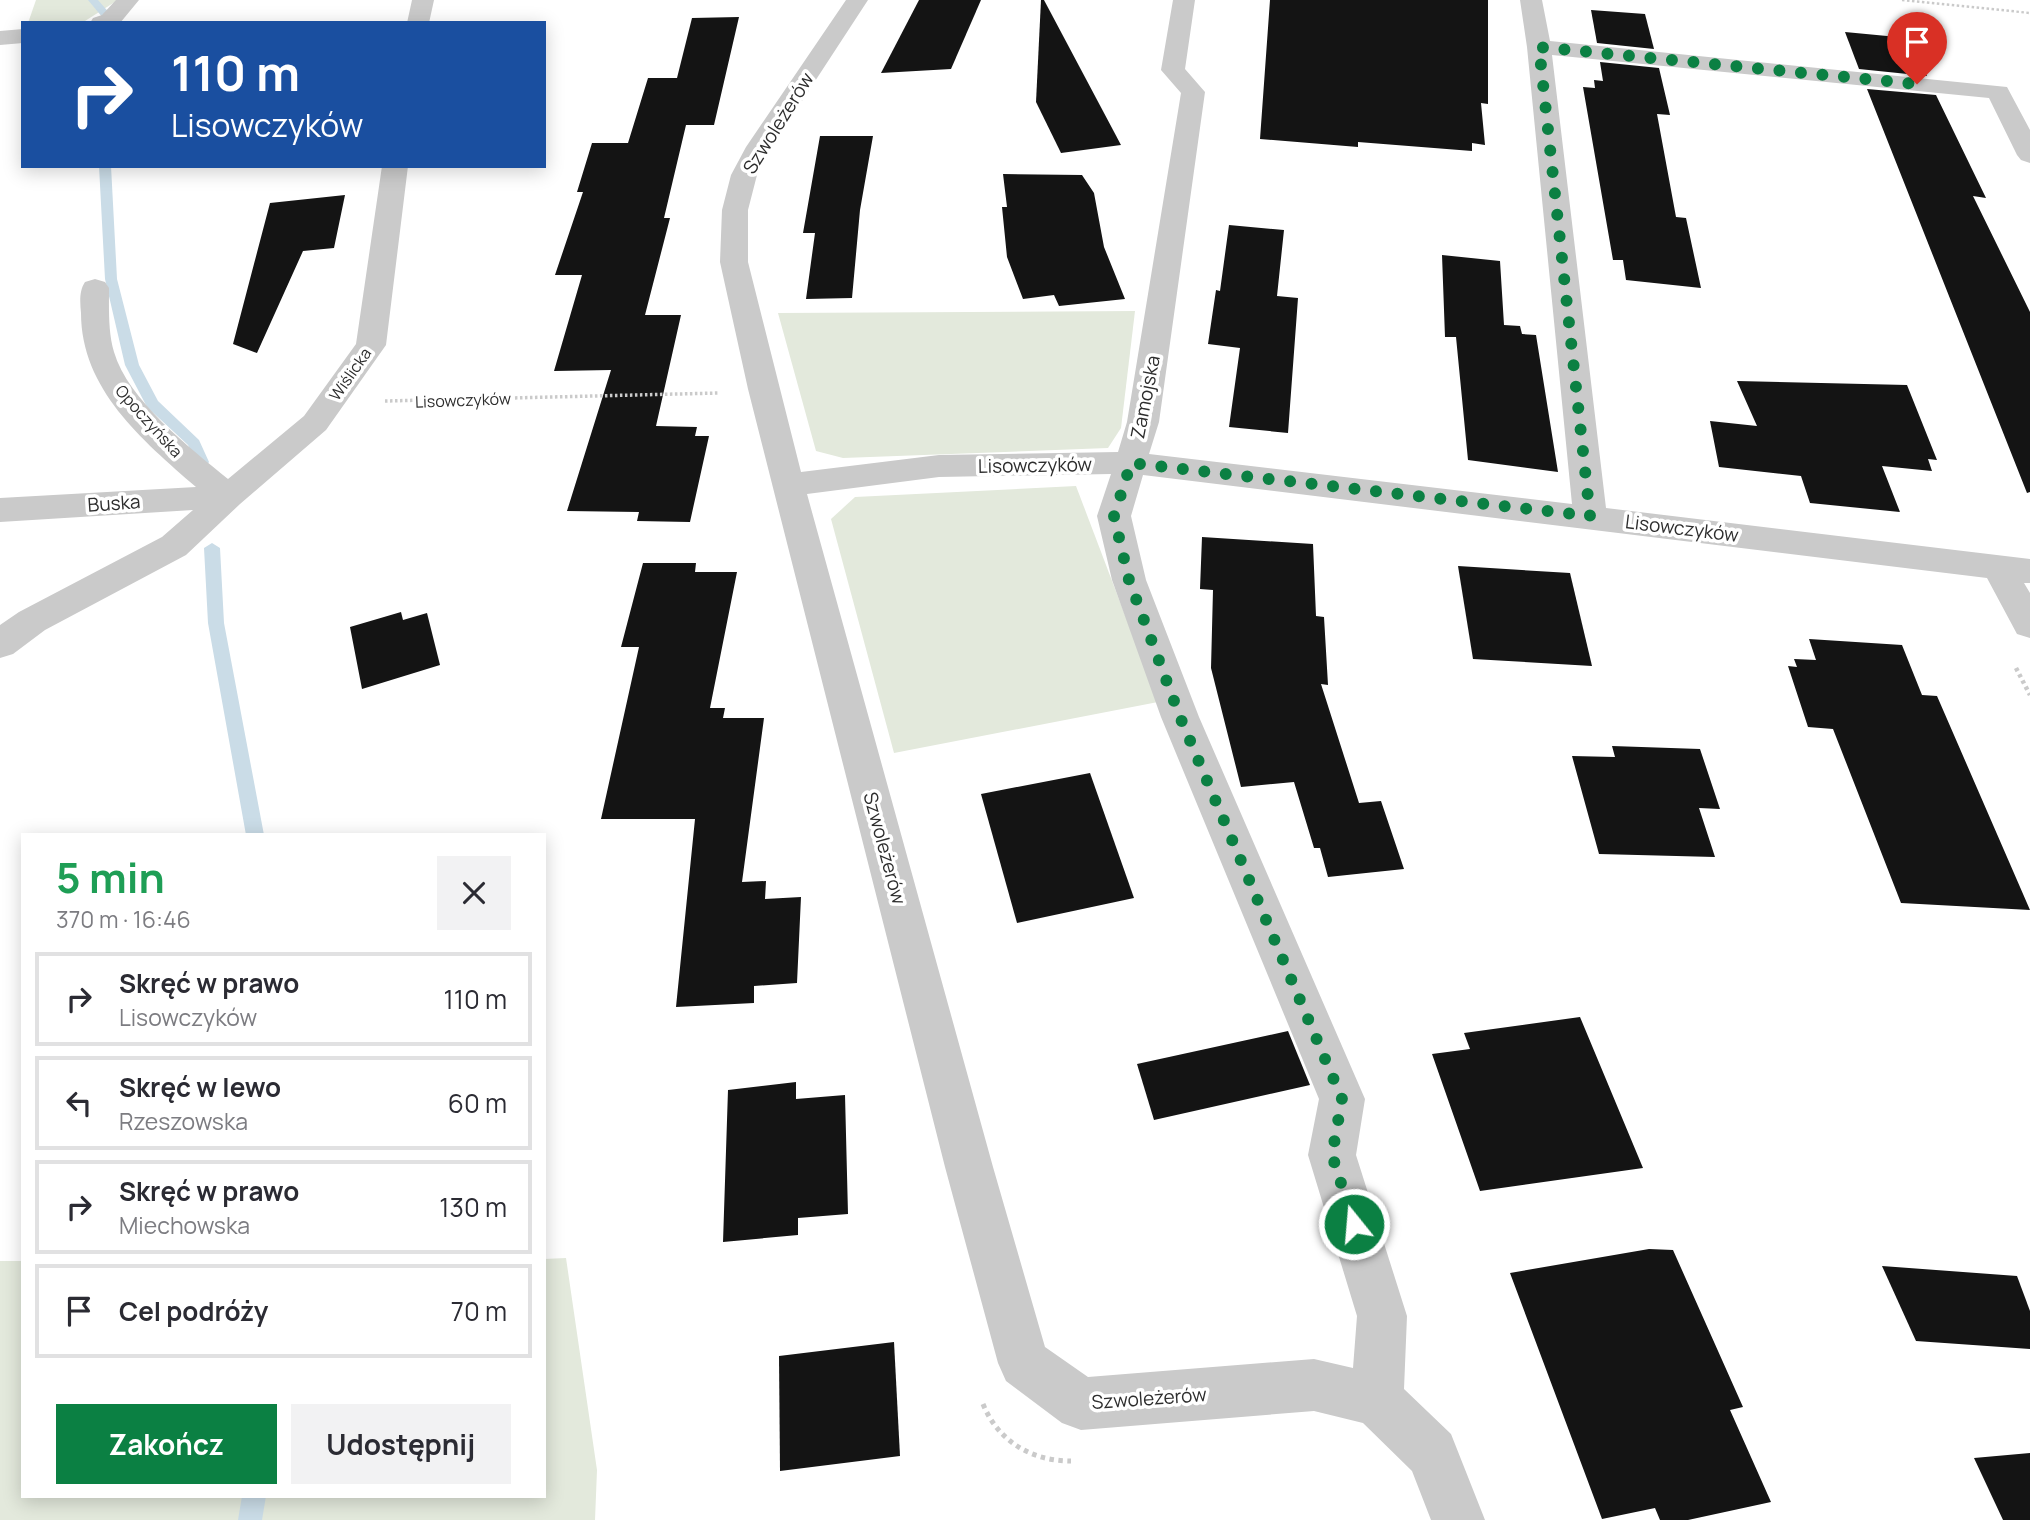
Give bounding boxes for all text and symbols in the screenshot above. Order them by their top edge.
pin [1887,12.0,1947,84]
icon: arrive [1898,23,1936,61]
text: 110 m [171,39,300,106]
icon: right [56,49,147,140]
street label: Szwoleżerów [736,67,820,179]
text: Lisowczyków [171,103,363,147]
street label: Wiślicka [324,343,376,405]
street label: Zamojska [1124,353,1166,441]
street label: Opoczyńska [110,380,188,462]
street label: Lisowczyków [415,387,511,413]
street label: Lisowczyków [978,451,1093,479]
street label: Buska [87,488,141,518]
street label: Lisowczyków [1624,508,1741,548]
street label: Szwoleżerów [858,789,913,907]
text: 5 min [56,848,165,906]
button: close [437,856,511,930]
text: 370 m · 16:46 [56,903,191,935]
text: Skręć w prawo [119,965,299,1001]
icon: right [60,980,98,1018]
text: 110 m [444,981,507,1017]
text: Lisowczyków [119,1001,257,1033]
text: Skręć w lewo [119,1069,281,1105]
icon: left [60,1084,98,1122]
text: 60 m [448,1085,507,1121]
text: Rzeszowska [119,1105,248,1137]
text: Skręć w prawo [119,1173,299,1209]
position arrow [1317,1187,1391,1261]
icon: right [60,1188,98,1226]
text: 130 m [439,1189,507,1225]
text: Miechowska [119,1209,250,1241]
icon: arrive [60,1292,98,1330]
text: Cel podróży [119,1293,268,1329]
text: 70 m [451,1293,507,1329]
street label: Szwoleżerów [1091,1381,1208,1415]
button: Zakończ [56,1404,277,1484]
button: Udostępnij [291,1404,511,1484]

